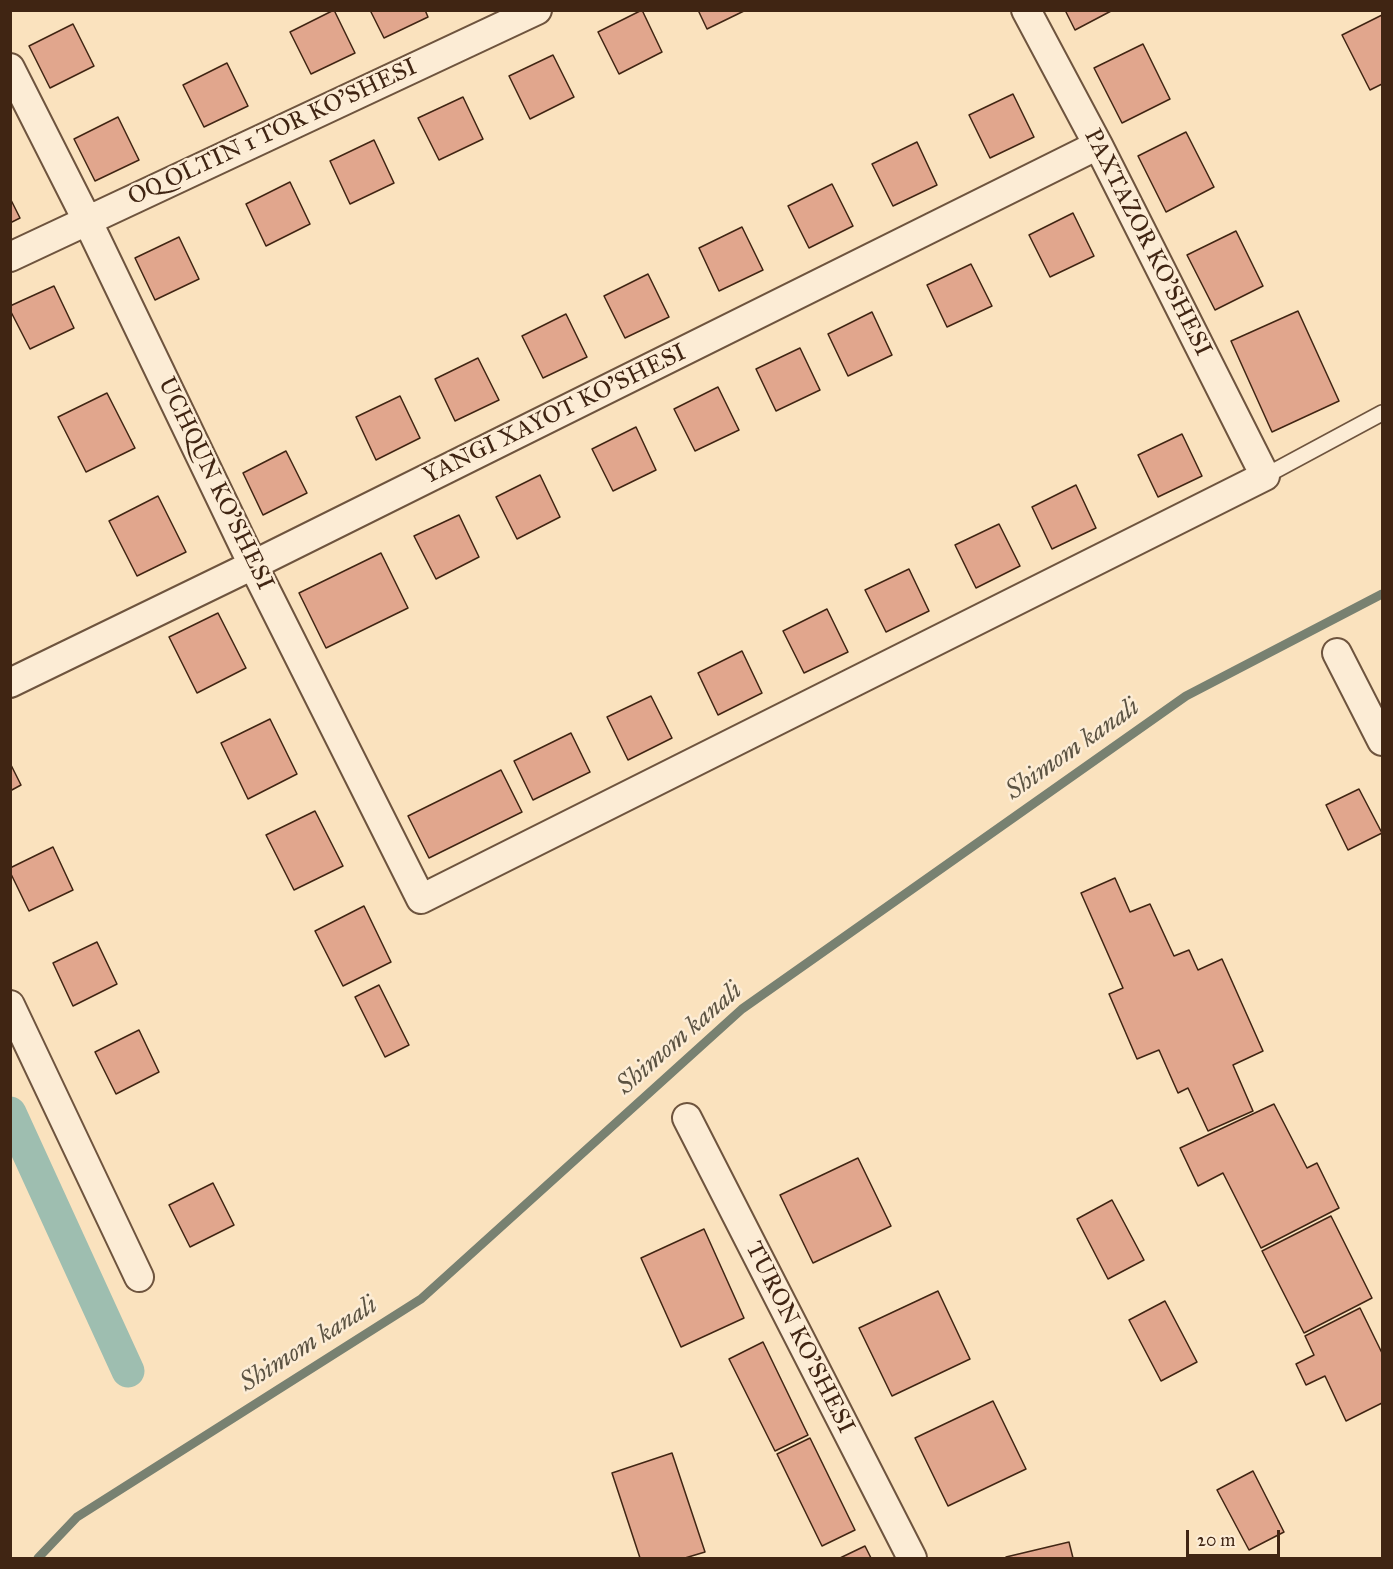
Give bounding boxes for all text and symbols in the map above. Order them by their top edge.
street label: OQ OLTIN 1 TOR KO'SHESI [124,53,422,213]
street label: PAXTAZOR KO'SHESI [1077,124,1217,362]
street label: YANGI XAYOT KO'SHESI [419,339,691,491]
street label: UCHQUN KO'SHESI [151,373,279,595]
water label: Shimom kanali [1000,692,1146,808]
water label: Shimom kanali [611,976,749,1102]
street label: TURON KO'SHESI [738,1237,860,1439]
water label: Shimom kanali [234,1290,384,1400]
scale bar [1189,1518,1284,1556]
text: 20 m [1197,1529,1235,1551]

